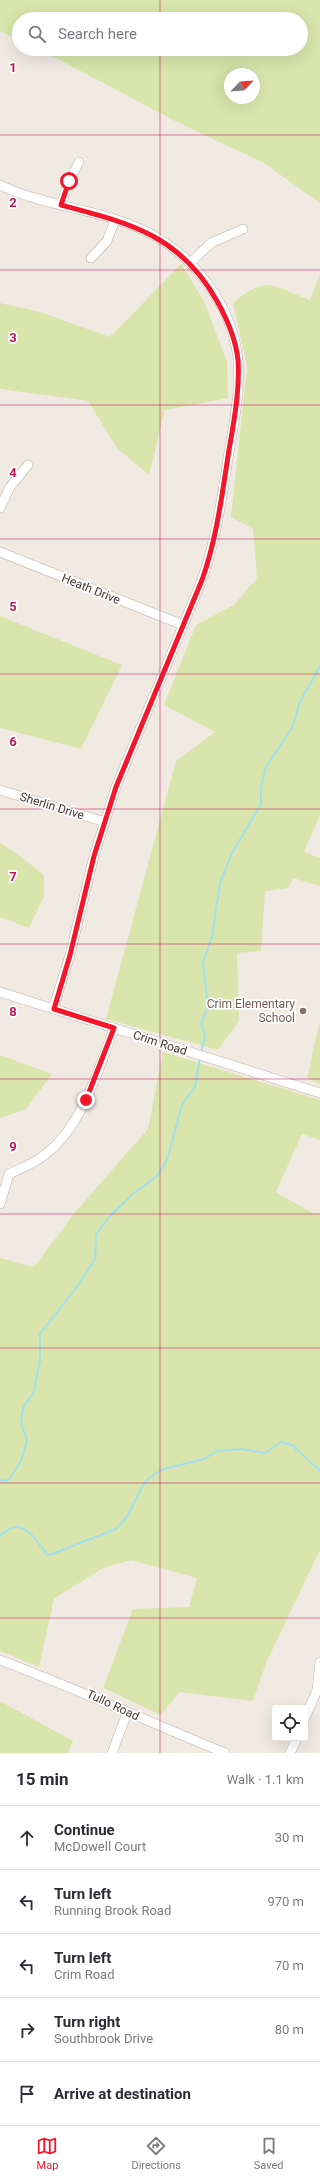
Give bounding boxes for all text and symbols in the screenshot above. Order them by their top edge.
search box [12,12,308,56]
icon: search [26,23,48,45]
text: Search here [58,25,137,43]
text: 1 [9,60,17,75]
north arrow [224,68,260,104]
route start [60,172,78,190]
text: 2 [9,195,17,210]
text: 3 [9,330,17,345]
text: 4 [9,465,17,480]
street label: Heath Drive [60,571,122,607]
text: 5 [9,599,17,614]
text: 6 [9,734,17,749]
street label: Sherlin Drive [18,790,86,822]
text: 7 [9,869,17,884]
place label: Crim Elementary School [207,997,295,1025]
text: 8 [9,1004,17,1019]
marker: Crim Elementary School [298,1006,308,1016]
street label: Crim Road [131,1028,189,1058]
route end [77,1091,95,1109]
text: 9 [9,1139,17,1154]
street label: Tullo Road [84,1687,142,1723]
map controls [272,1705,308,1741]
button: locate [272,1705,308,1741]
text: 15 min [16,1769,69,1789]
text: Walk · 1.1 km [227,1772,304,1787]
text: Continue [54,1821,115,1839]
icon: ahead [16,1827,38,1849]
text: 30 m [275,1830,304,1845]
text: McDowell Court [54,1839,146,1854]
text: Turn left [54,1885,111,1903]
icon: left [16,1891,38,1913]
text: 970 m [267,1894,304,1909]
text: Running Brook Road [54,1903,171,1918]
text: Turn left [54,1949,111,1967]
icon: left [16,1955,38,1977]
text: 70 m [275,1958,304,1973]
text: Crim Road [54,1967,114,1982]
text: Turn right [54,2013,120,2031]
icon: right [16,2019,38,2041]
text: 80 m [275,2022,304,2037]
text: Southbrook Drive [54,2031,153,2046]
icon: arrive [16,2083,38,2105]
text: Arrive at destination [54,2085,191,2103]
tab: Map [36,2135,58,2172]
tab: Directions [131,2135,181,2172]
tab: Saved [254,2135,284,2172]

